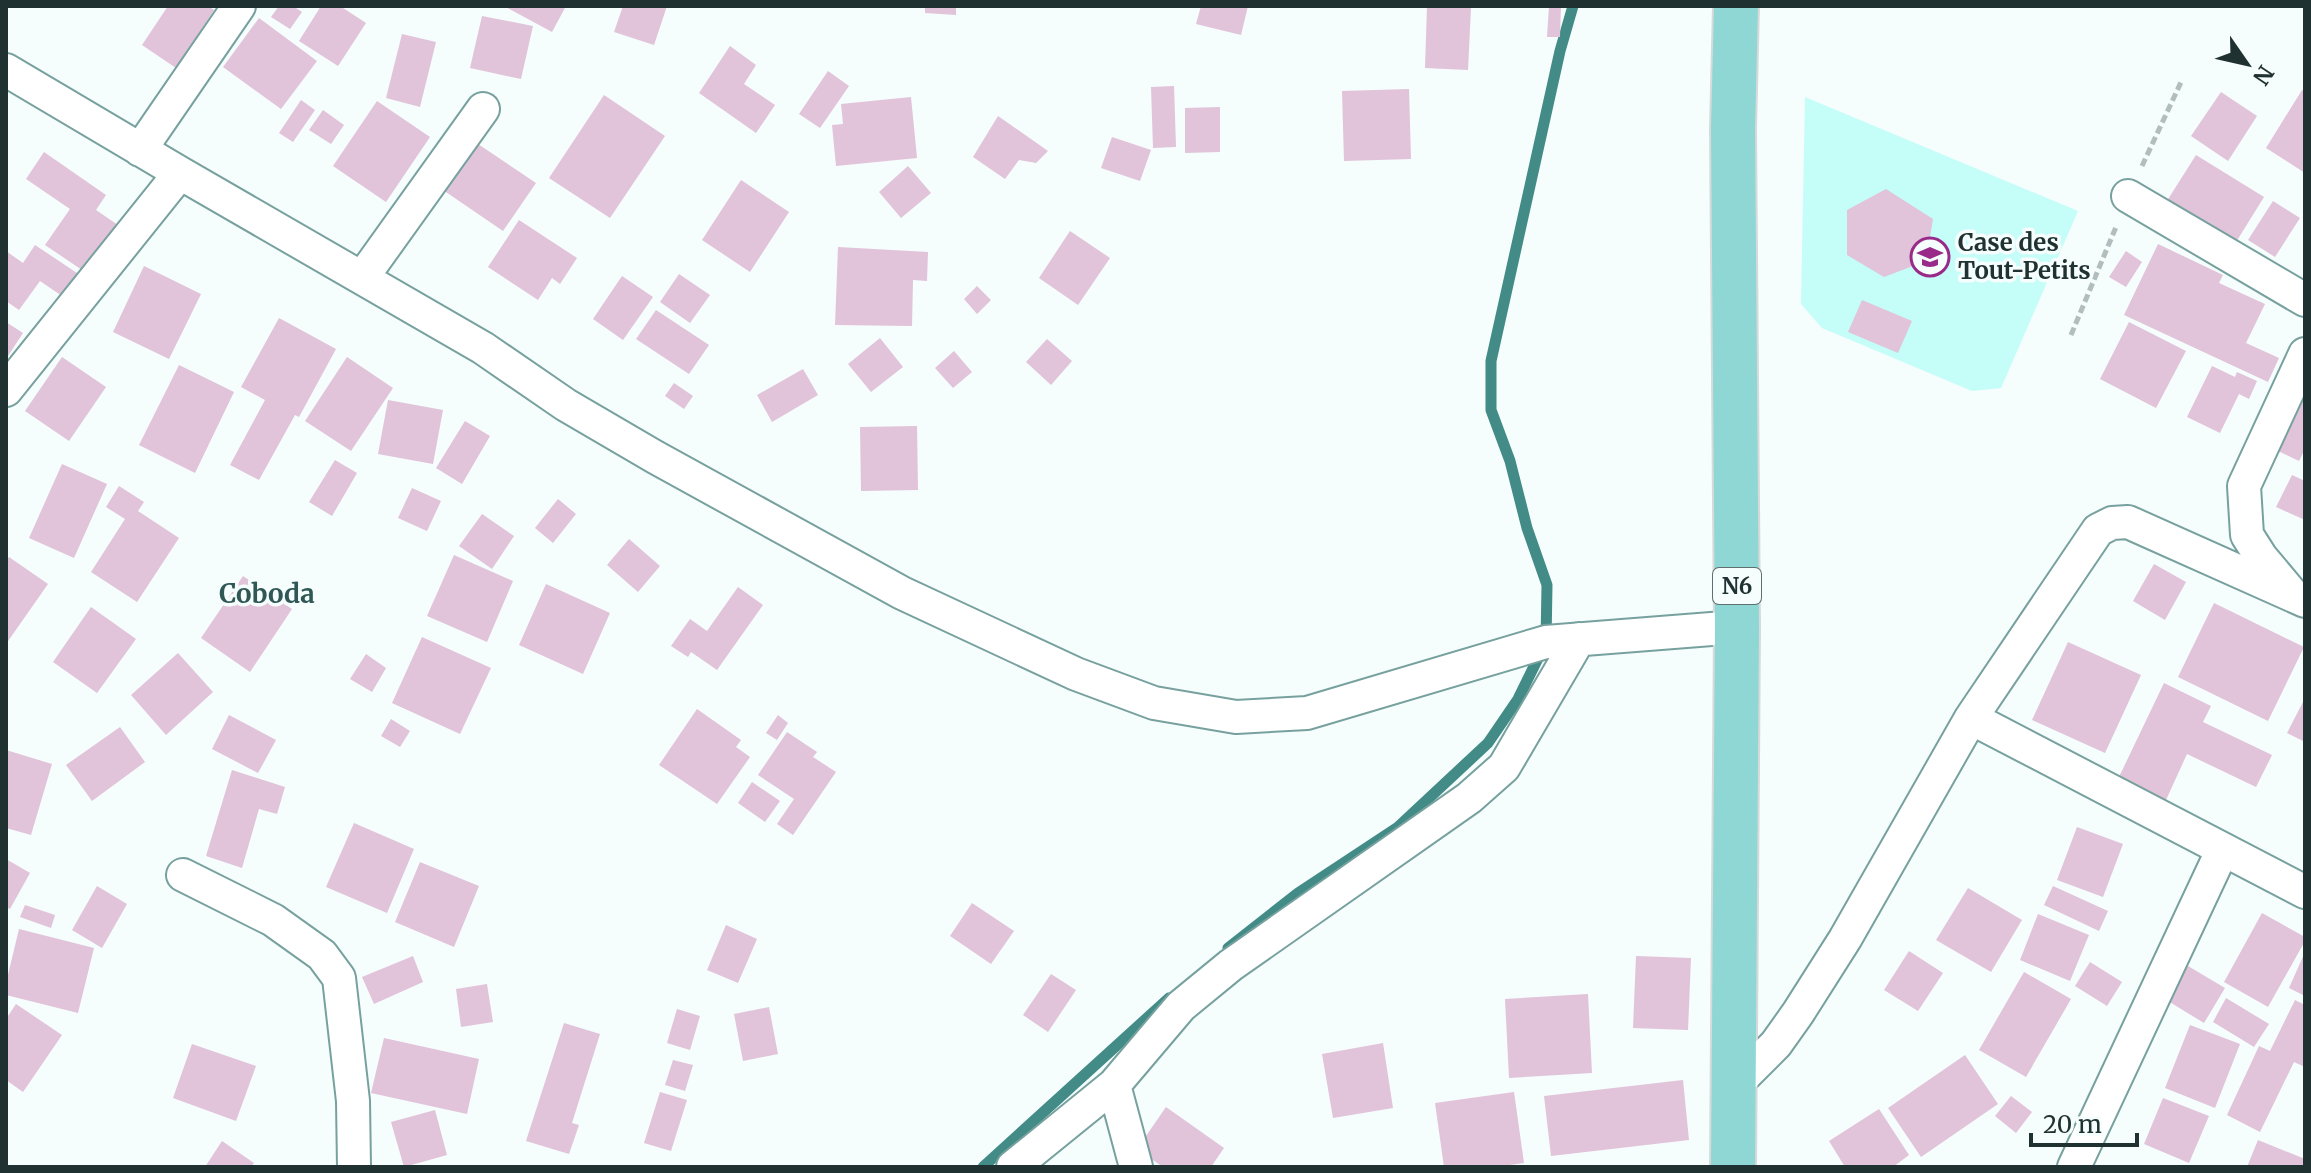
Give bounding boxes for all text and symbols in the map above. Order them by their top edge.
north arrow [2207,24,2287,104]
text: N [2247,60,2280,91]
place label: Case des Tout-Petits [1958,227,2091,286]
school or university icon: Case des Tout-Petits [1909,236,1951,278]
road number: N6 [1713,568,1761,604]
district label: Coboda [219,577,315,610]
scale bar [2031,1097,2137,1147]
text: 20 m [2043,1109,2102,1140]

